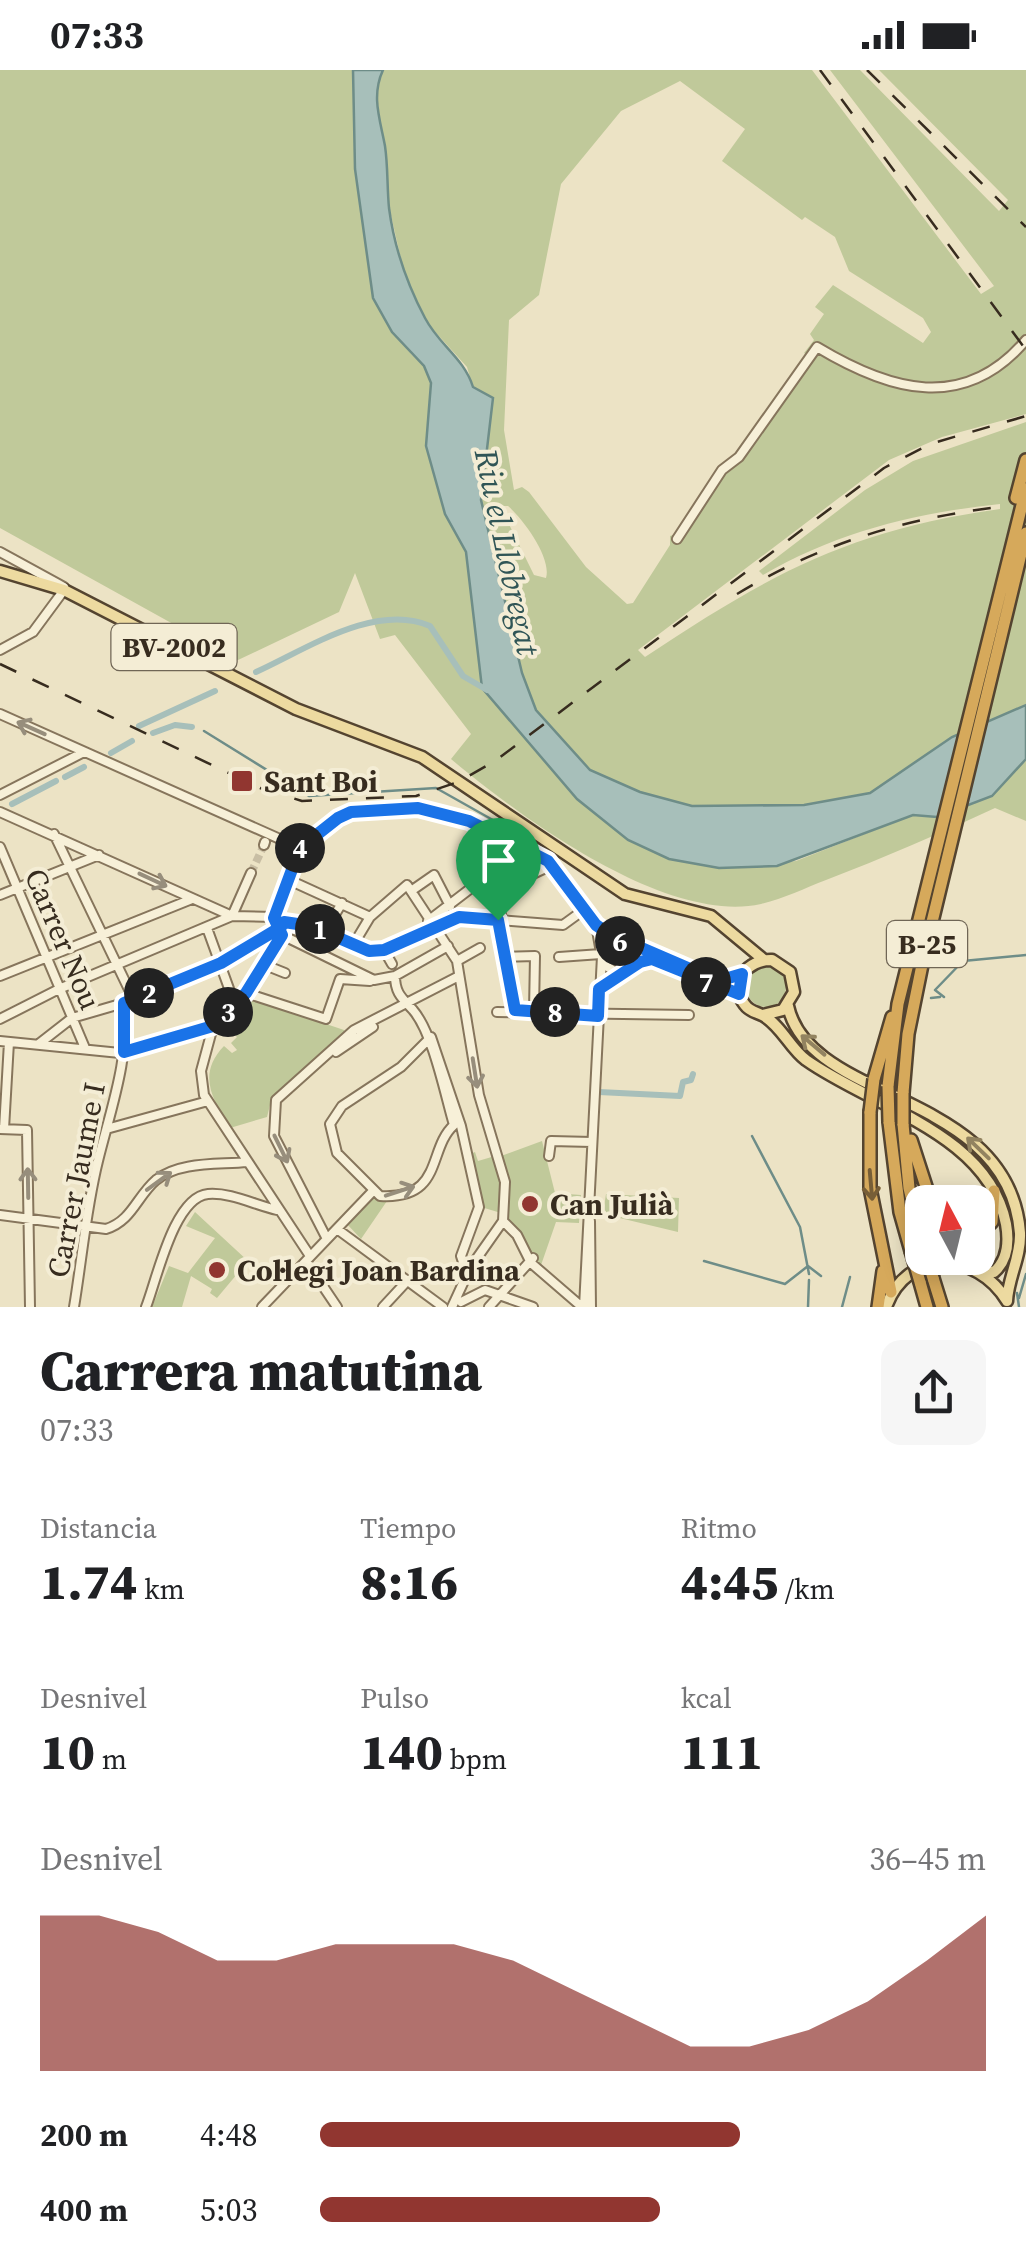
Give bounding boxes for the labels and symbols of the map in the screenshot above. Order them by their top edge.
water label: Riu el Llobregat [463,444,551,661]
road number: BV-2002 [111,624,236,670]
one-way arrow [16,718,47,736]
place label: Sant Boi [264,761,378,802]
marker: Sant Boi [229,768,255,794]
pin [456,818,541,921]
pin: 4 [275,823,325,873]
street label: Carrer Nou [15,862,111,1016]
one-way arrow [137,872,167,891]
pin: 1 [295,904,345,954]
pin: 6 [595,916,645,966]
road number: B-25 [887,921,967,967]
pin: 7 [681,957,731,1007]
pin: 2 [124,968,174,1018]
pin: 3 [203,987,253,1037]
pin: 8 [530,987,580,1037]
one-way arrow [801,1034,827,1056]
one-way arrow [467,1056,485,1089]
street label: Carrer Jaume I [37,1079,115,1281]
one-way arrow [272,1134,291,1164]
one-way arrow [966,1136,990,1160]
one-way arrow [18,1168,38,1200]
one-way arrow [861,1169,880,1201]
one-way arrow [145,1171,172,1192]
one-way arrow [383,1181,415,1199]
place label: Can Julià [550,1184,675,1225]
north arrow [905,1185,995,1275]
marker: Can Julià [519,1193,541,1215]
place label: Col·legi Joan Bardina [237,1250,521,1291]
marker: Col·legi Joan Bardina [206,1259,228,1281]

